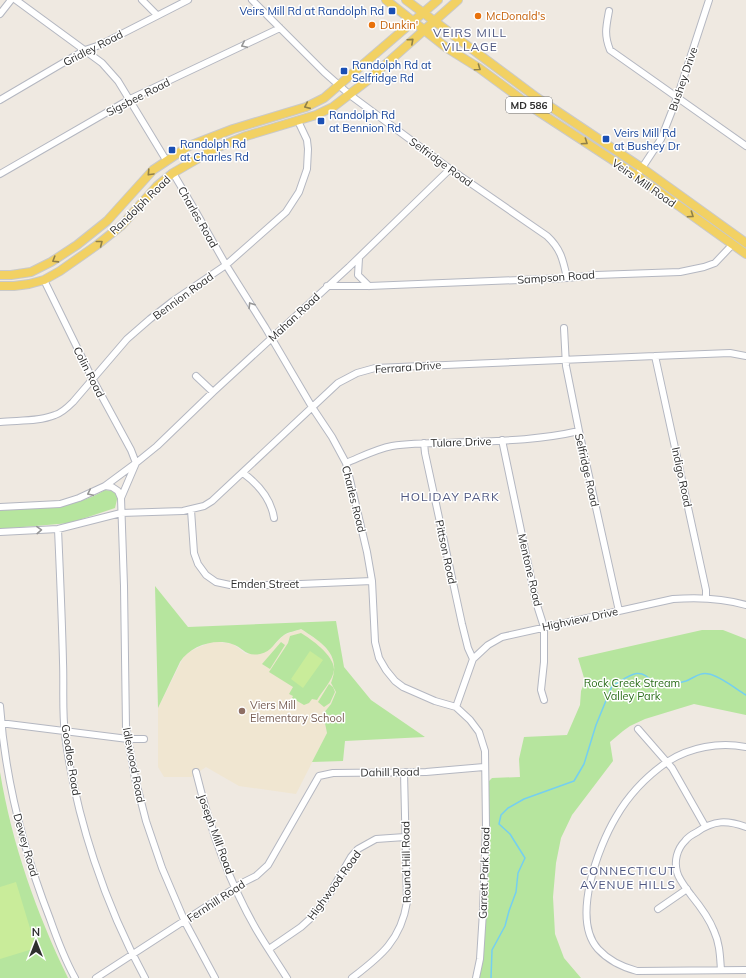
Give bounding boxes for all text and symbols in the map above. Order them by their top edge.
place label: Veirs Mill Rd at Randolph Rd [240,4,384,18]
marker: Veirs Mill Rd at Randolph Rd [387,6,397,16]
place label: McDonald's [486,9,546,23]
marker: McDonald's [473,11,483,21]
place label: Dunkin' [380,18,418,32]
marker: Dunkin' [367,20,377,30]
district label: VEIRS MILL VILLAGE [433,25,507,54]
street label: Gridley Road [61,27,125,69]
one-way arrow [406,39,413,46]
one-way arrow [241,40,249,48]
street label: Bushey Drive [665,45,701,113]
place label: Randolph Rd at Selfridge Rd [352,58,432,85]
one-way arrow [474,63,481,71]
marker: Randolph Rd at Selfridge Rd [339,66,349,76]
street label: Sigsbee Road [104,75,172,119]
road number: MD 586 [506,97,552,113]
one-way arrow [303,102,310,110]
place label: Randolph Rd at Bennion Rd [329,108,401,135]
marker: Randolph Rd at Bennion Rd [316,116,326,126]
place label: Veirs Mill Rd at Bushey Dr [614,126,680,153]
street label: Selfridge Road [407,134,475,190]
marker: Veirs Mill Rd at Bushey Dr [601,134,611,144]
place label: Randolph Rd at Charles Rd [180,137,249,164]
one-way arrow [581,137,588,145]
marker: Randolph Rd at Charles Rd [167,145,177,155]
street label: Veirs Mill Road [609,156,679,210]
one-way arrow [148,168,155,176]
street label: Randolph Road [107,173,173,237]
street label: Charles Road [175,184,221,250]
one-way arrow [687,210,694,218]
one-way arrow [95,241,102,248]
one-way arrow [52,255,59,263]
street label: Sampson Road [517,267,595,287]
street label: Bennion Road [150,269,216,323]
street label: Mahan Road [265,290,323,344]
one-way arrow [249,302,256,309]
street label: Colin Road [70,344,108,400]
street label: Ferrara Drive [374,358,442,376]
street label: Selfridge Road [572,432,602,508]
street label: Tulare Drive [430,434,492,450]
street label: Indigo Road [669,446,695,508]
street label: Charles Road [339,464,369,534]
one-way arrow [87,488,94,496]
district label: HOLIDAY PARK [400,489,500,504]
street label: Pittson Road [432,519,460,585]
one-way arrow [36,526,42,534]
street label: Mentone Road [515,532,545,608]
street label: Emden Street [231,577,299,591]
street label: Highview Drive [541,604,619,634]
park label: Rock Creek Stream Valley Park [584,676,680,703]
place label: Viers Mill Elementary School [250,698,345,725]
marker: Viers Mill Elementary School [237,706,247,716]
street label: Goodloe Road [58,723,84,797]
street label: Idlewood Road [120,726,148,804]
street label: Dahill Road [360,764,420,780]
street label: Joseph Mill Road [195,792,237,876]
street label: Dewey Road [10,812,42,878]
street label: Round Hill Road [398,821,414,903]
street label: Garrett Park Road [475,827,493,919]
street label: Highwood Road [304,847,364,923]
district label: CONNECTICUT AVENUE HILLS [580,863,676,892]
street label: Fernhill Road [184,877,248,925]
north arrow [16,922,56,962]
text: N [32,925,40,939]

